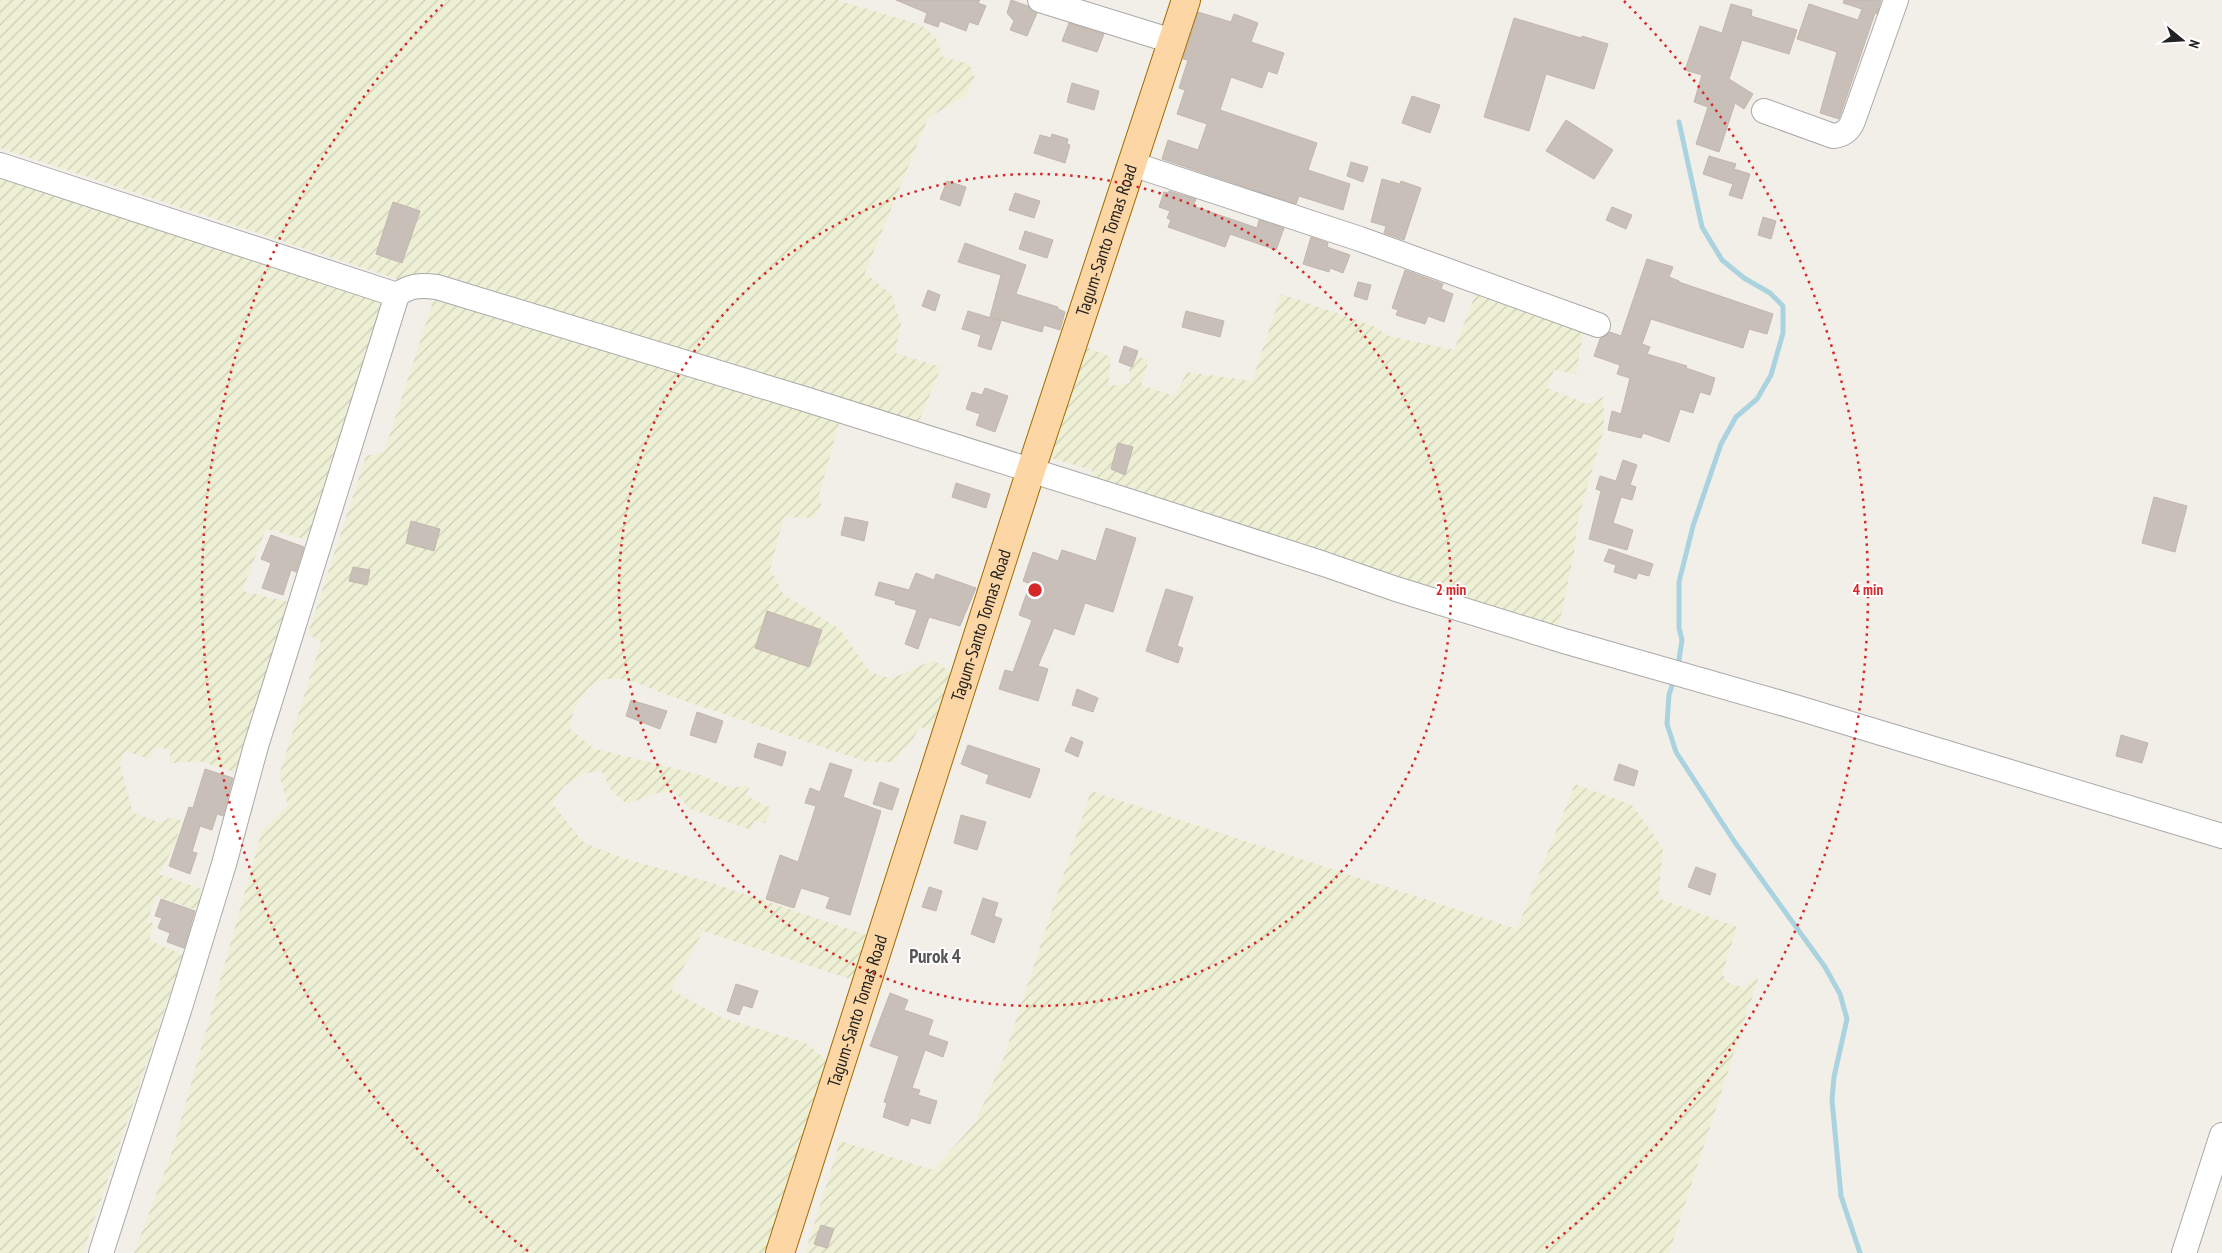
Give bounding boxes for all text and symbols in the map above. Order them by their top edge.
north arrow [2157,15,2207,65]
text: N [2185,38,2204,50]
street label: Tagum-Santo Tomas Road [1070,161,1142,319]
street label: Tagum-Santo Tomas Road [946,546,1016,704]
text: 2 min [1436,580,1466,599]
text: 4 min [1853,580,1883,599]
centre of rings [1026,581,1044,599]
street label: Tagum-Santo Tomas Road [822,932,892,1090]
district label: Purok 4 [909,944,961,968]

